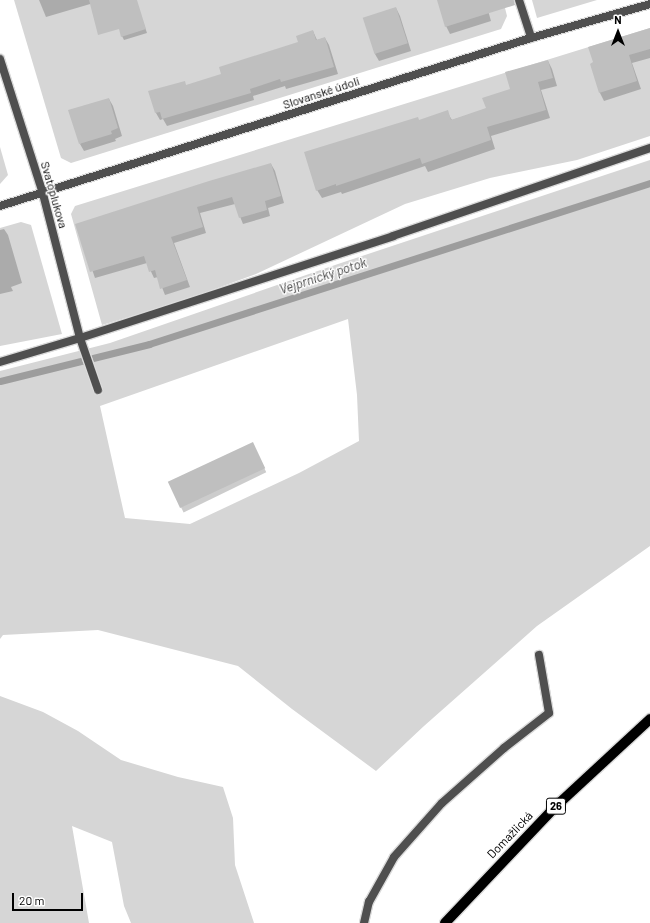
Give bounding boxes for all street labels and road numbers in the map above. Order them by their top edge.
street label: Slovanské údolí [281,74,361,112]
street label: Svatoplukova [38,160,70,230]
road number: 26 [545,797,567,815]
street label: Domažlická [484,809,536,861]

